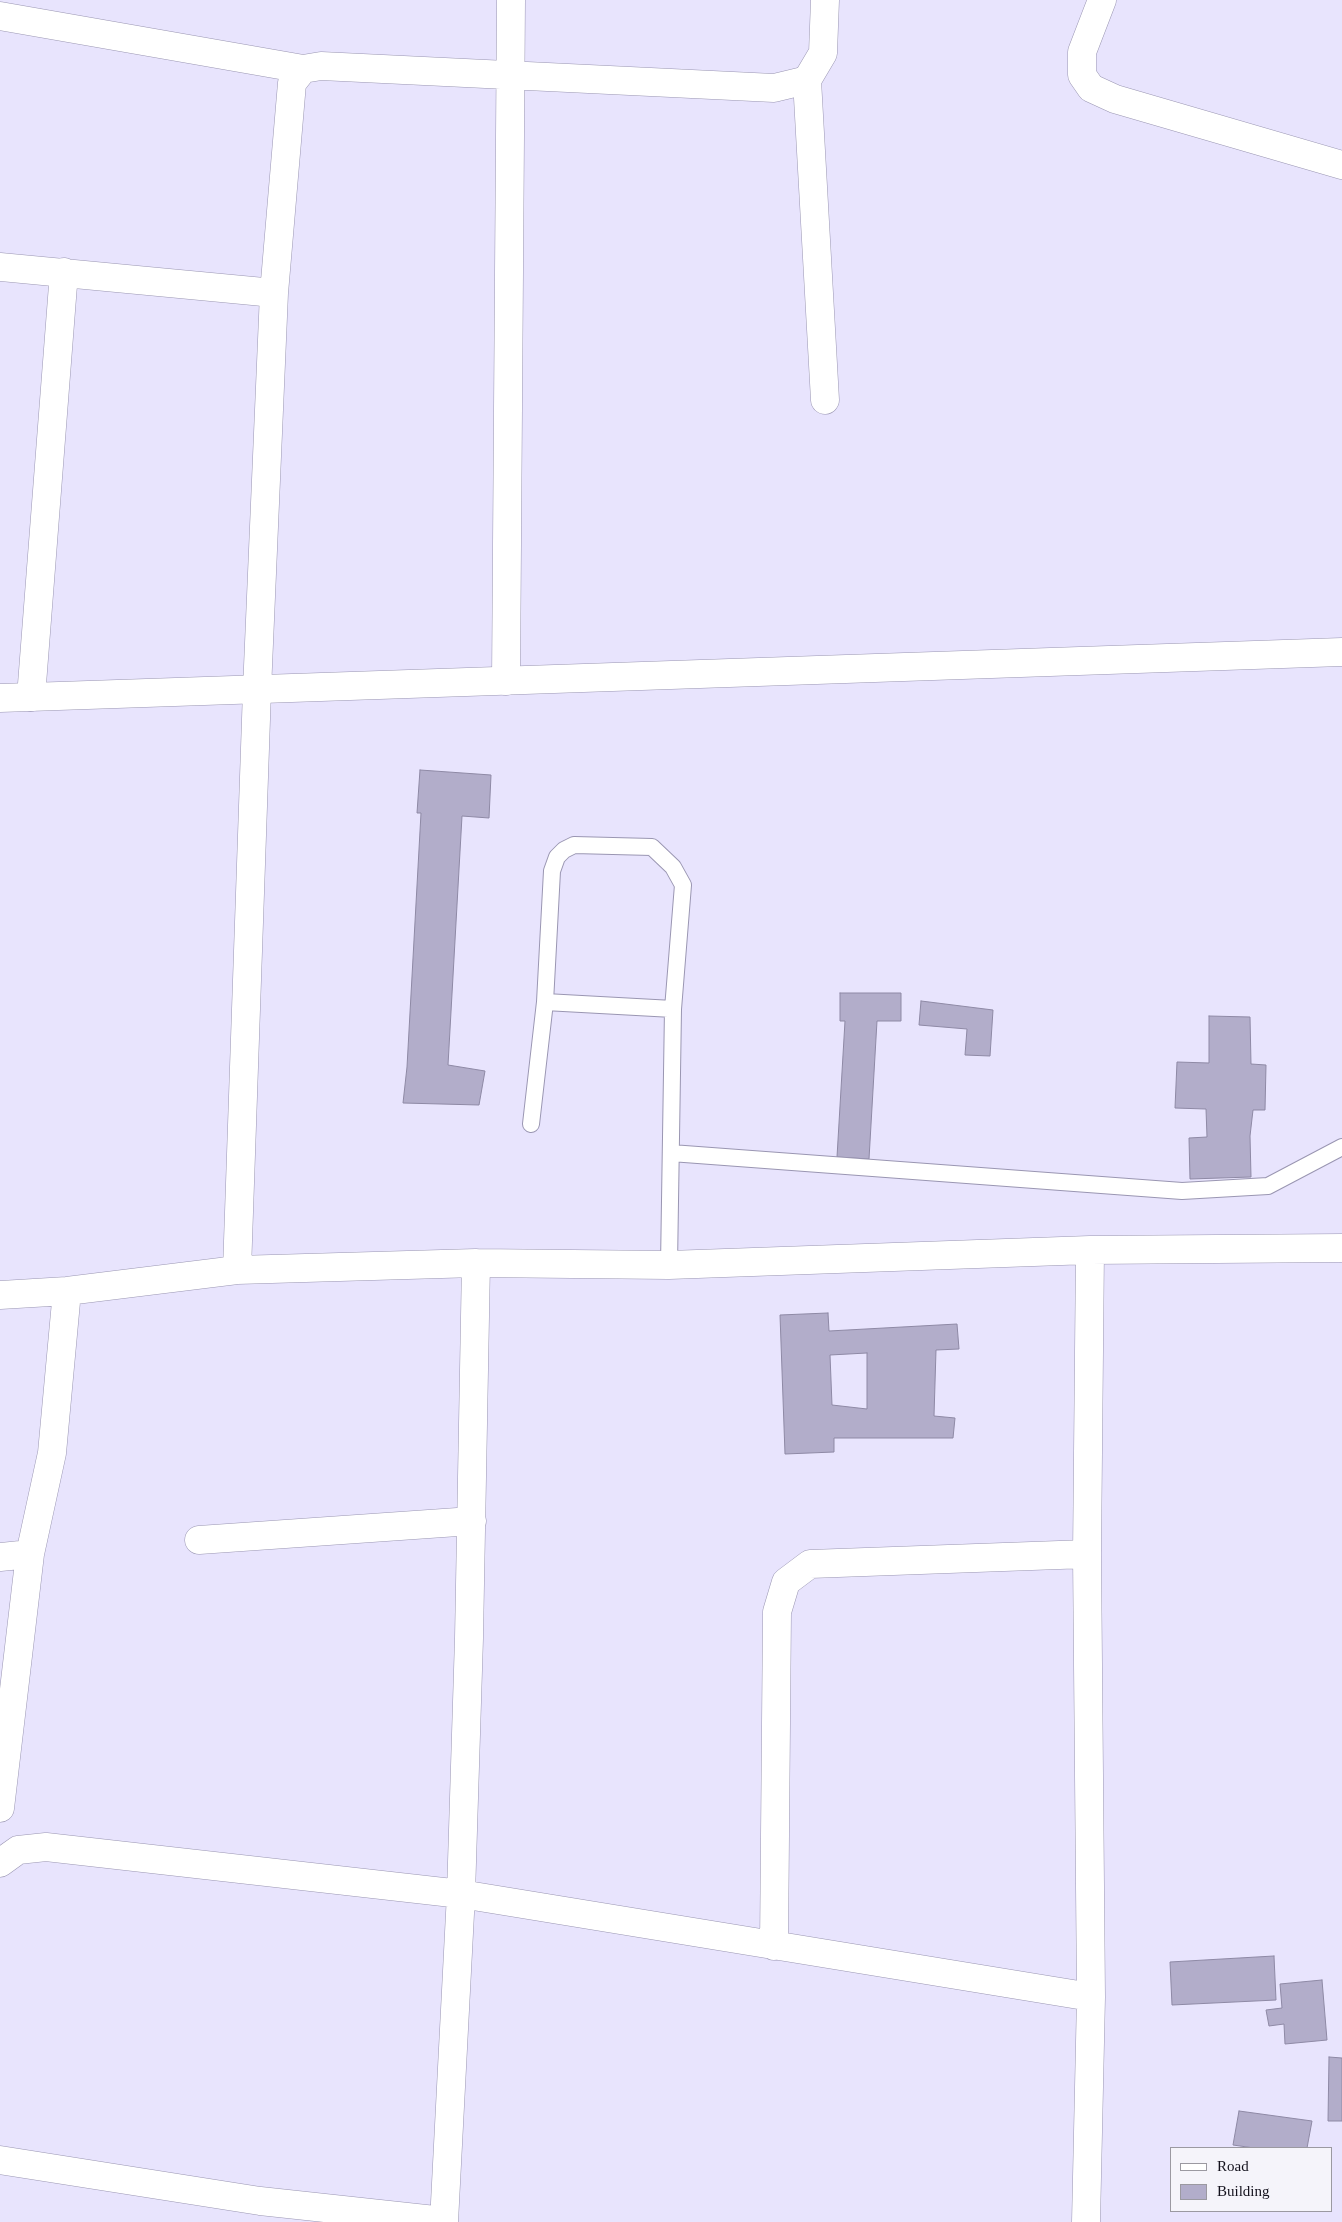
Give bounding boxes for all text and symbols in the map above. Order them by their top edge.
legend [1170,2147,1332,2212]
text: Road [1217,2158,1249,2174]
text: Building [1217,2183,1270,2199]

